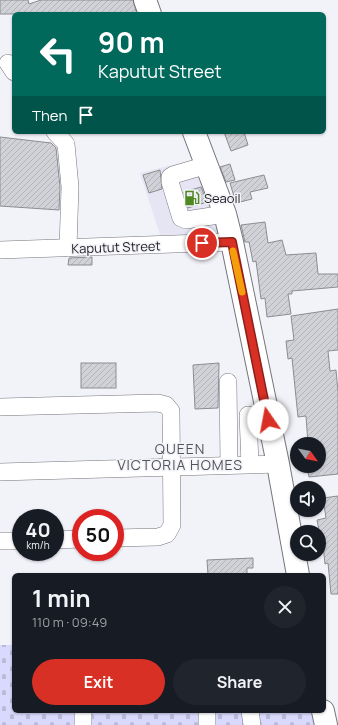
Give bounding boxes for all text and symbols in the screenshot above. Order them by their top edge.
text: 90 m [98,23,165,61]
icon: left [32,28,84,80]
text: Kaputut Street [98,59,222,83]
icon: arrive [75,104,97,126]
text: Then [32,105,67,126]
fuel station icon: Seaoil [183,189,201,207]
place label: Seaoil [204,189,240,207]
pin [185,226,219,260]
icon: arrive [191,232,213,254]
street label: Kaputut Street [71,236,161,258]
position arrow [247,399,289,441]
north arrow [290,437,326,473]
map controls [290,437,326,561]
district label: QUEEN VICTORIA HOMES [117,439,243,474]
button: sound [290,481,326,517]
speed limit sign: 50 [72,509,124,561]
text: 40 [25,516,51,543]
button: search [290,525,326,561]
text: km/h [26,538,50,552]
text: 1 min [32,581,91,614]
button: close [264,586,306,628]
text: 110 m · 09:49 [32,613,107,631]
button: Exit [32,659,165,705]
button: Share [173,659,306,705]

